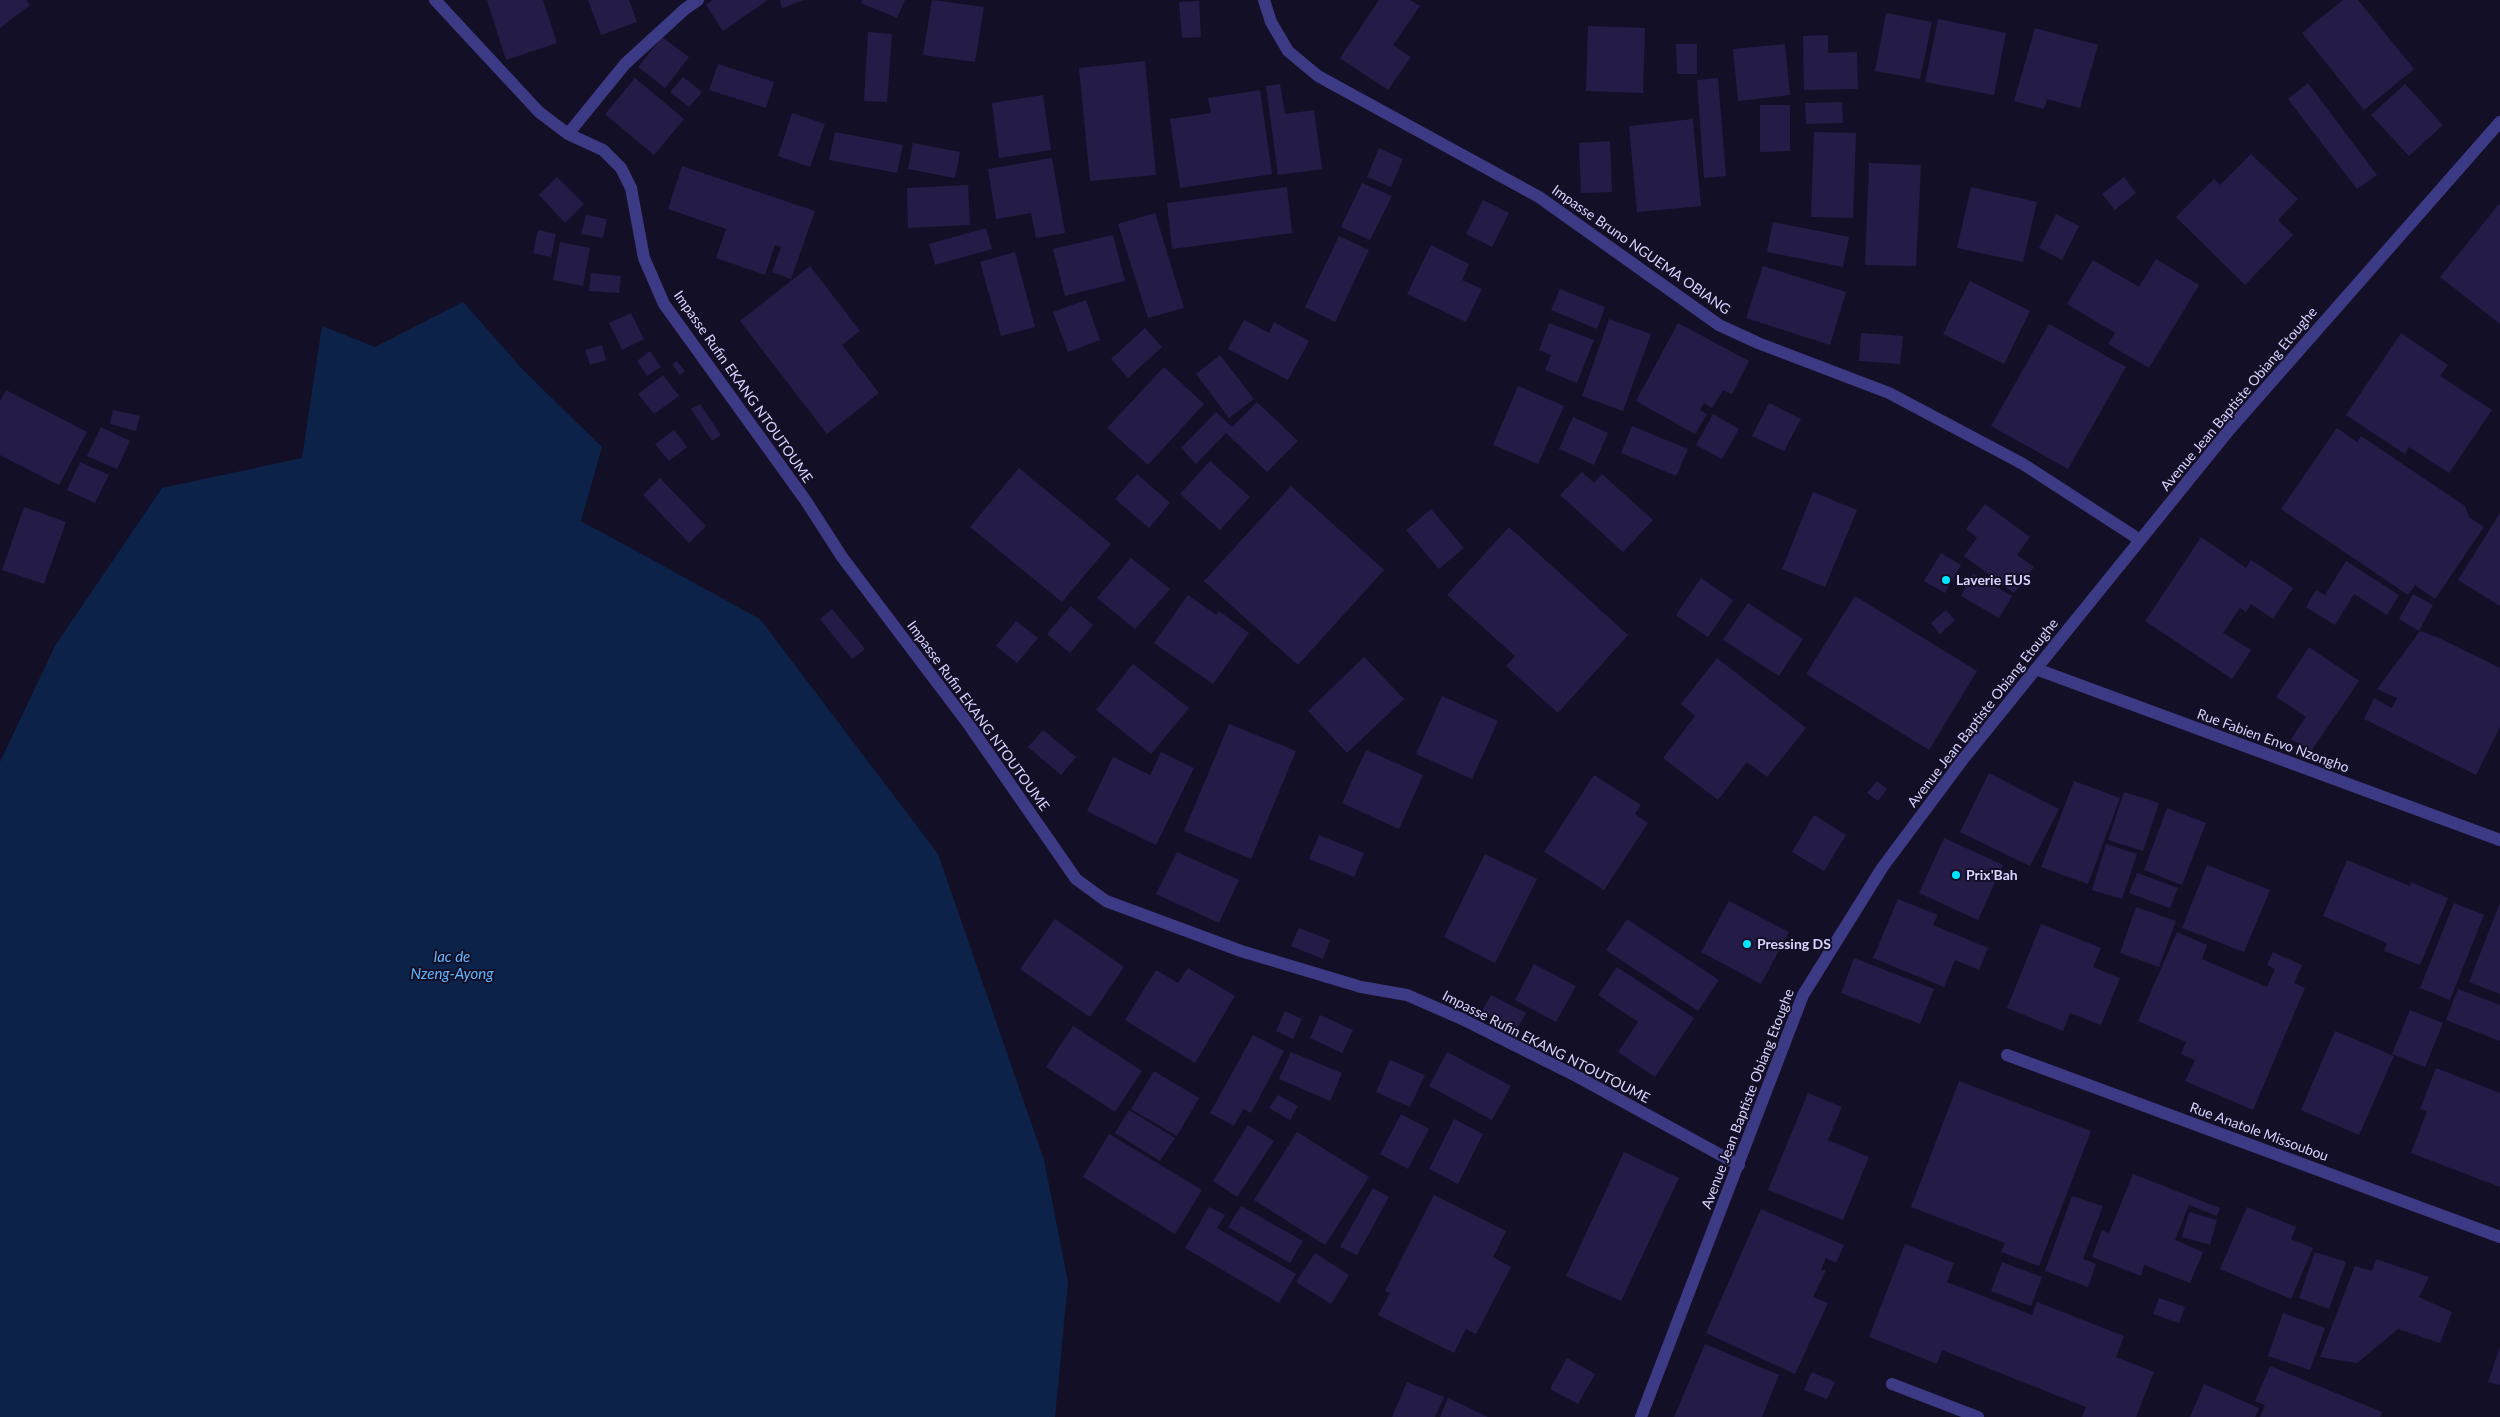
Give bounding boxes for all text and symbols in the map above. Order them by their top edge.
street label: Impasse Bruno NGUEMA OBIANG [1548,182,1734,318]
street label: Impasse Rufin EKANG NTOUTOUME [670,288,816,486]
street label: Avenue Jean Baptiste Obiang Etoughe [2157,304,2321,494]
place label: Laverie EUS [1956,572,2031,588]
marker: Laverie EUS [1940,574,1952,586]
street label: Avenue Jean Baptiste Obiang Etoughe [1904,615,2062,811]
street label: Impasse Rufin EKANG NTOUTOUME [903,618,1053,814]
street label: Rue Fabien Envo Nzongho [2195,706,2351,776]
place label: Prix'Bah [1966,867,2018,883]
marker: Prix'Bah [1950,869,1962,881]
place label: Pressing DS [1757,936,1831,952]
marker: Pressing DS [1741,938,1753,950]
water label: lac de Nzeng-Ayong [410,948,494,983]
street label: Impasse Rufin EKANG NTOUTOUME [1439,987,1653,1107]
street label: Avenue Jean Baptiste Obiang Etoughe [1698,987,1798,1211]
street label: Rue Anatole Missoubou [2187,1099,2331,1165]

